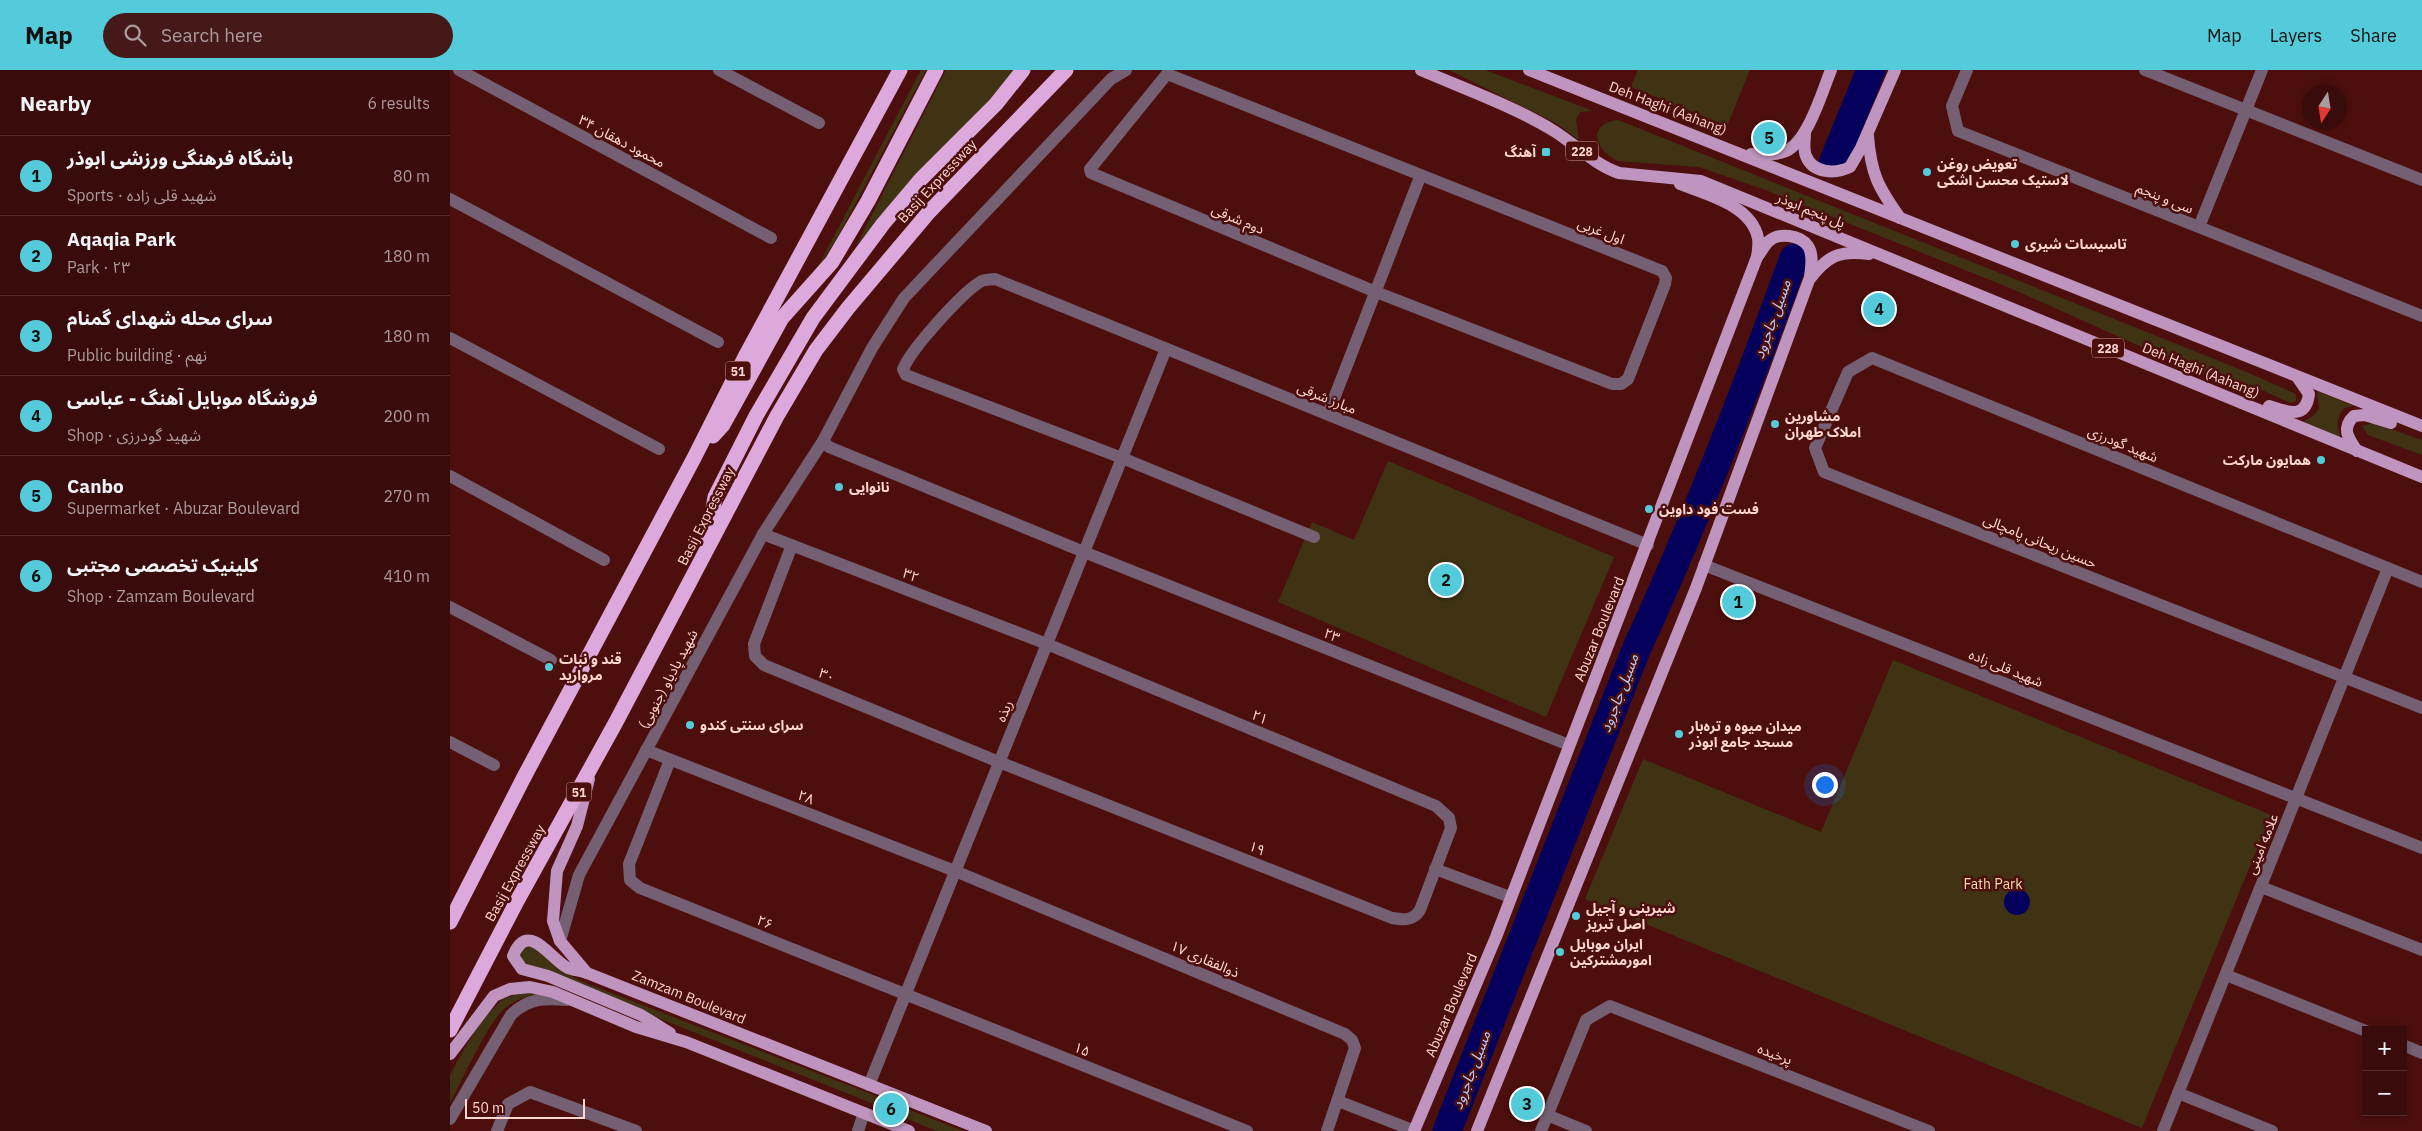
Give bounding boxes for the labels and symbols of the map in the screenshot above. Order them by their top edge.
street label: Deh Haghi (Aahang) [1606,77,1730,139]
north arrow [2302,85,2347,130]
street label: محمود دهقان ۳۴ [576,111,668,171]
pin: 5 [1753,119,1785,157]
street label: Basij Expressway [893,135,981,227]
road number: 228 [1566,142,1598,160]
place label: آهنگ [1505,143,1536,161]
marker: آهنگ [1540,146,1552,158]
place label: تعویض روغن لاستیک محسن اشکی [1937,155,2069,189]
marker: تعویض روغن لاستیک محسن اشکی [1921,166,1933,178]
street label: سی و پنجم [2133,178,2196,219]
street label: پل پنجم ابوذر [1772,188,1848,234]
street label: دوم شرقی [1208,200,1267,240]
street label: اول غربی [1575,214,1627,248]
place label: تاسیسات شیری [2025,235,2127,253]
marker: تاسیسات شیری [2009,238,2021,250]
water label: مسیل جاجرود [1749,277,1795,361]
pin: 4 [1863,290,1895,328]
road number: 228 [2092,338,2124,358]
street label: Deh Haghi (Aahang) [2140,338,2262,402]
road number: 51 [726,362,750,380]
street label: مبارز شرقی [1295,378,1359,418]
place label: مشاورین املاک طهران [1785,407,1861,441]
marker: مشاورین املاک طهران [1769,418,1781,430]
street label: شهید گودرزی [2085,422,2161,466]
place label: همایون مارکت [2223,451,2311,469]
marker: همایون مارکت [2315,454,2327,466]
street label: Basij Expressway [673,464,739,568]
place label: نانوایی [849,478,890,496]
marker: نانوایی [833,481,845,493]
place label: فست فود داوین [1659,500,1759,518]
marker: فست فود داوین [1643,503,1655,515]
street label: حسین ریحانی پامچالی [1980,510,2099,573]
pin: 2 [1430,561,1462,599]
street label: ۳۲ [900,564,922,586]
street label: Abuzar Boulevard [1570,574,1628,684]
pin: 1 [1722,583,1754,621]
street label: ۲۳ [1321,624,1343,646]
street label: شهید پادیاو (جنوبی) [634,626,703,732]
street label: شهید قلی زاده [1966,645,2046,691]
place label: قند و نبات مروارید [559,650,622,684]
water label: مسیل جاجرود [1595,651,1643,735]
marker: قند و نبات مروارید [543,661,555,673]
street label: ۳۰ [816,664,838,686]
street label: ربذه [992,698,1016,724]
street label: ۲۱ [1249,706,1271,728]
place label: سرای سنتی کندو [700,716,803,734]
place label: میدان میوه و تره‌بار مسجد جامع ابوذر [1688,717,1802,752]
marker: سرای سنتی کندو [684,719,696,731]
marker: میدان میوه و تره‌بار مسجد جامع ابوذر [1673,728,1685,740]
your location [1812,772,1838,798]
road number: 51 [566,782,592,802]
street label: ۲۸ [795,786,817,808]
street label: علامه امینی [2242,811,2282,877]
street label: Basij Expressway [481,821,549,925]
street label: ۱۹ [1246,837,1268,859]
park label: Fath Park [1963,875,2023,893]
place label: شیرینی و آجیل اصل تبریز [1585,899,1676,933]
marker: شیرینی و آجیل اصل تبریز [1570,910,1582,922]
street label: ۲۶ [754,911,776,933]
place label: ایران موبایل امورمشترکین [1570,935,1652,969]
street label: ذوالفقاری ۱۷ [1168,936,1242,982]
marker: ایران موبایل امورمشترکین [1554,946,1566,958]
street label: Abuzar Boulevard [1421,950,1481,1060]
street label: Zamzam Boulevard [630,966,748,1028]
water label: مسیل جاجرود [1447,1028,1495,1112]
street label: ۱۵ [1071,1038,1093,1060]
street label: پرخیده [1755,1039,1795,1070]
pin: 3 [1511,1085,1543,1123]
pin: 6 [875,1090,907,1128]
scale bar [465,1096,585,1119]

